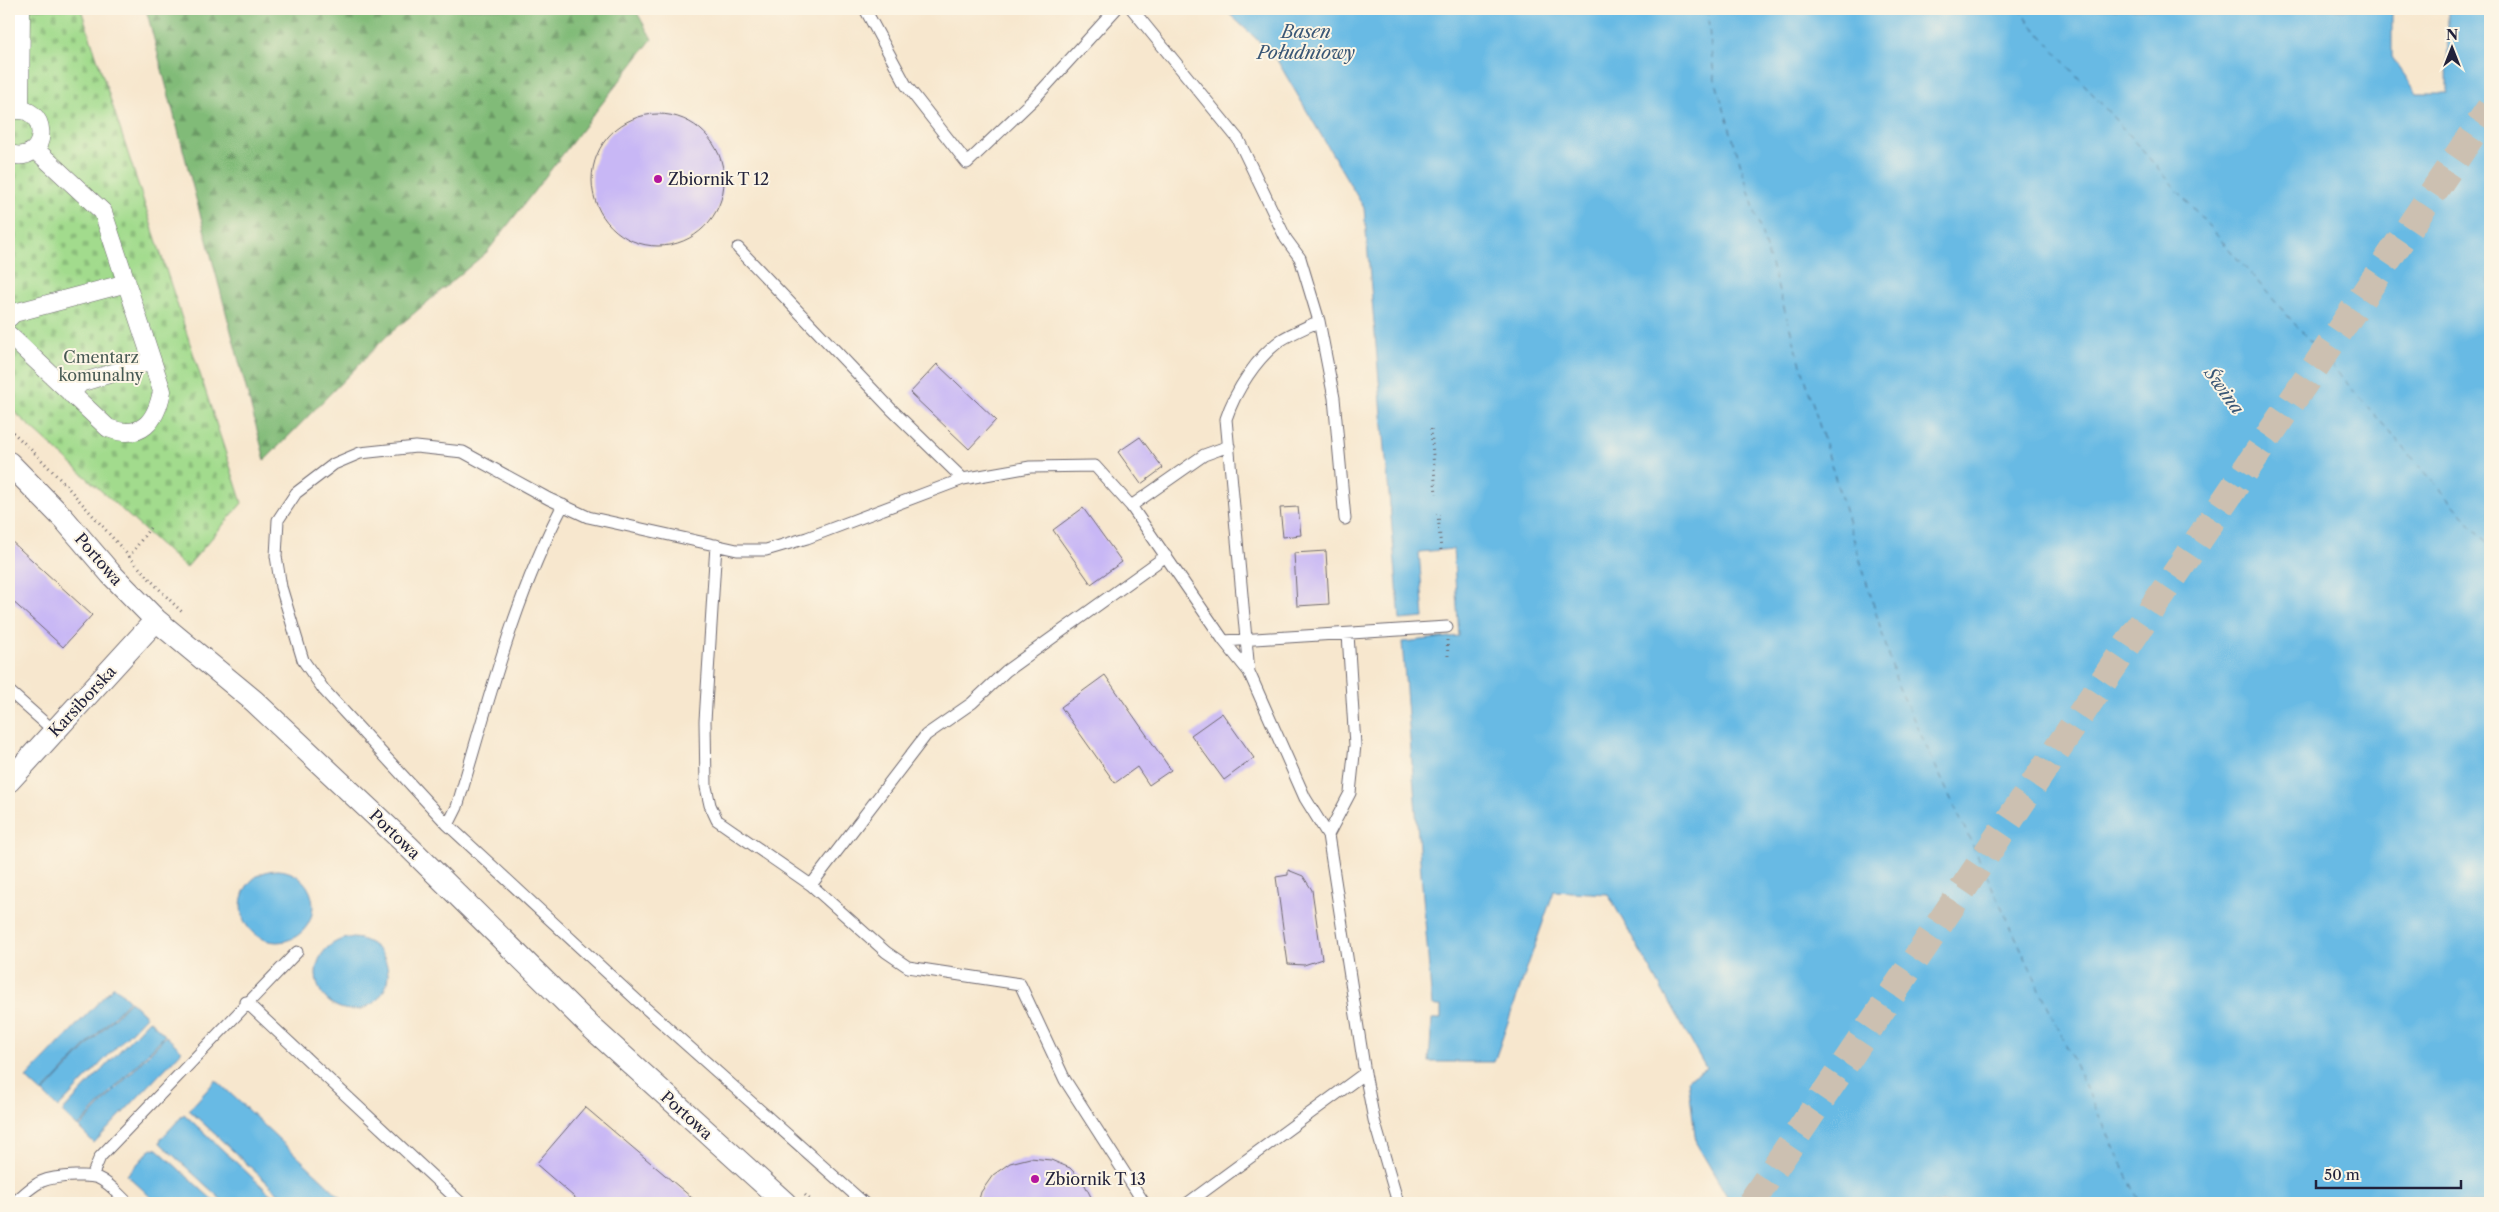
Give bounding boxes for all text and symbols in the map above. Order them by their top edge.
water label: Basen Południowy [1255,21,1355,64]
north arrow [2426,22,2476,72]
text: N [2446,26,2458,44]
place label: Zbiornik T 12 [668,169,769,189]
marker: Zbiornik T 12 [652,173,664,185]
park label: Cmentarz komunalny [59,347,145,385]
water label: Świna [2199,362,2249,419]
street label: Portowa [71,529,128,590]
street label: Karsiborska [44,661,120,741]
street label: Portowa [365,805,425,863]
street label: Portowa [657,1087,717,1144]
scale bar [2316,1157,2462,1189]
text: 50 m [2324,1165,2360,1184]
place label: Zbiornik T 13 [1045,1169,1146,1189]
marker: Zbiornik T 13 [1029,1173,1041,1185]

